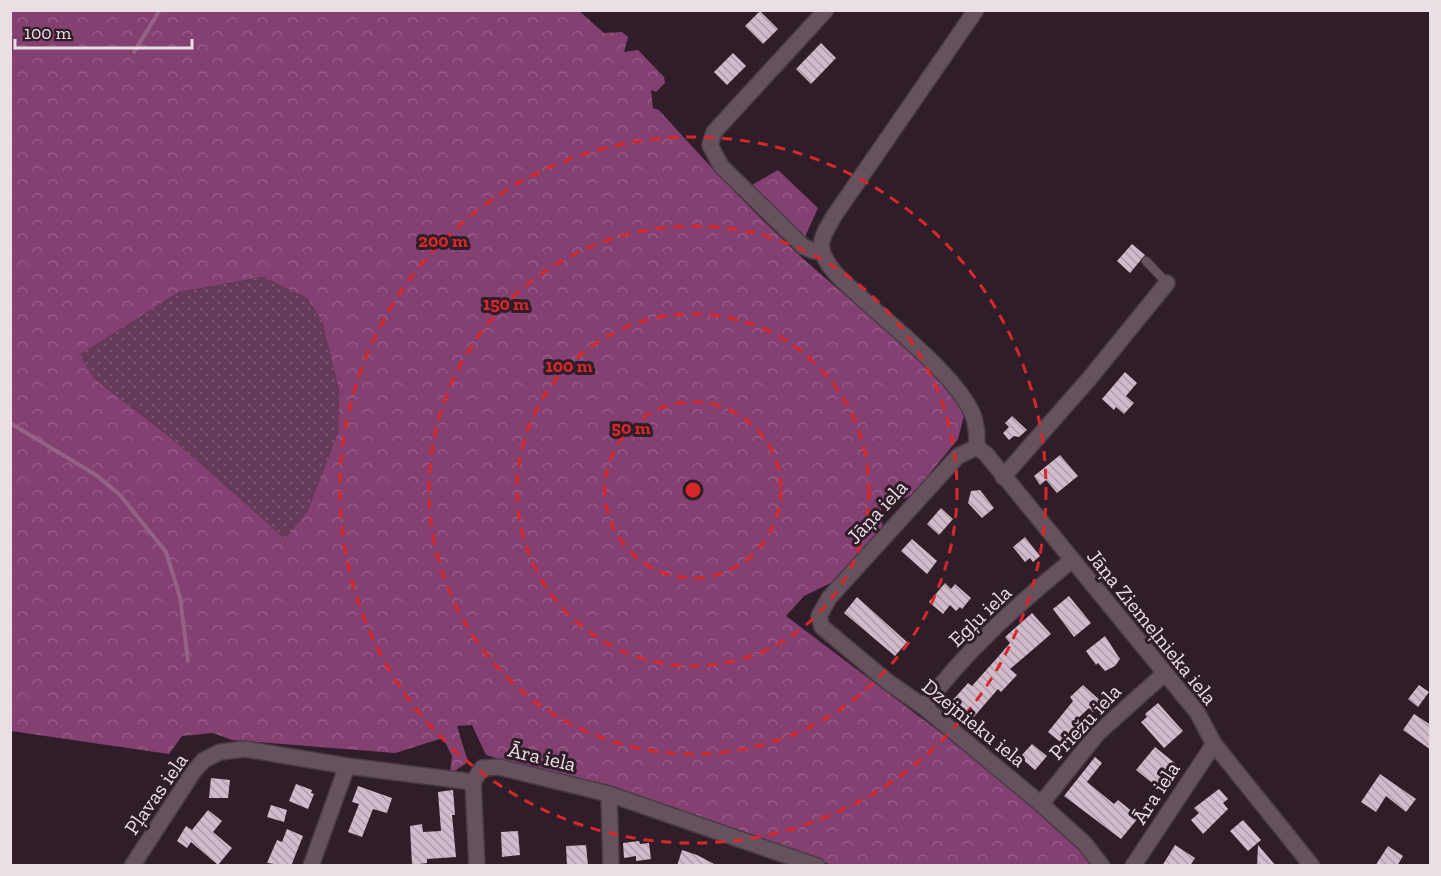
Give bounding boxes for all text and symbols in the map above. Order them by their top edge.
scale bar [15,12,192,50]
text: 100 m [24,22,72,44]
text: 200 m [418,230,468,252]
text: 150 m [483,293,529,315]
text: 100 m [545,355,593,377]
text: 50 m [612,417,651,439]
street label: Jāņa iela [841,475,912,549]
centre of rings [683,480,703,500]
street label: Jāņa Ziemeļnieka iela [1082,544,1223,709]
street label: Egļu iela [943,580,1016,652]
street label: Dzejnieku iela [917,673,1031,773]
street label: Priežu iela [1043,679,1126,765]
street label: Āra iela [506,737,578,776]
street label: Pļavas iela [118,748,193,839]
street label: Āra iela [1126,757,1185,828]

